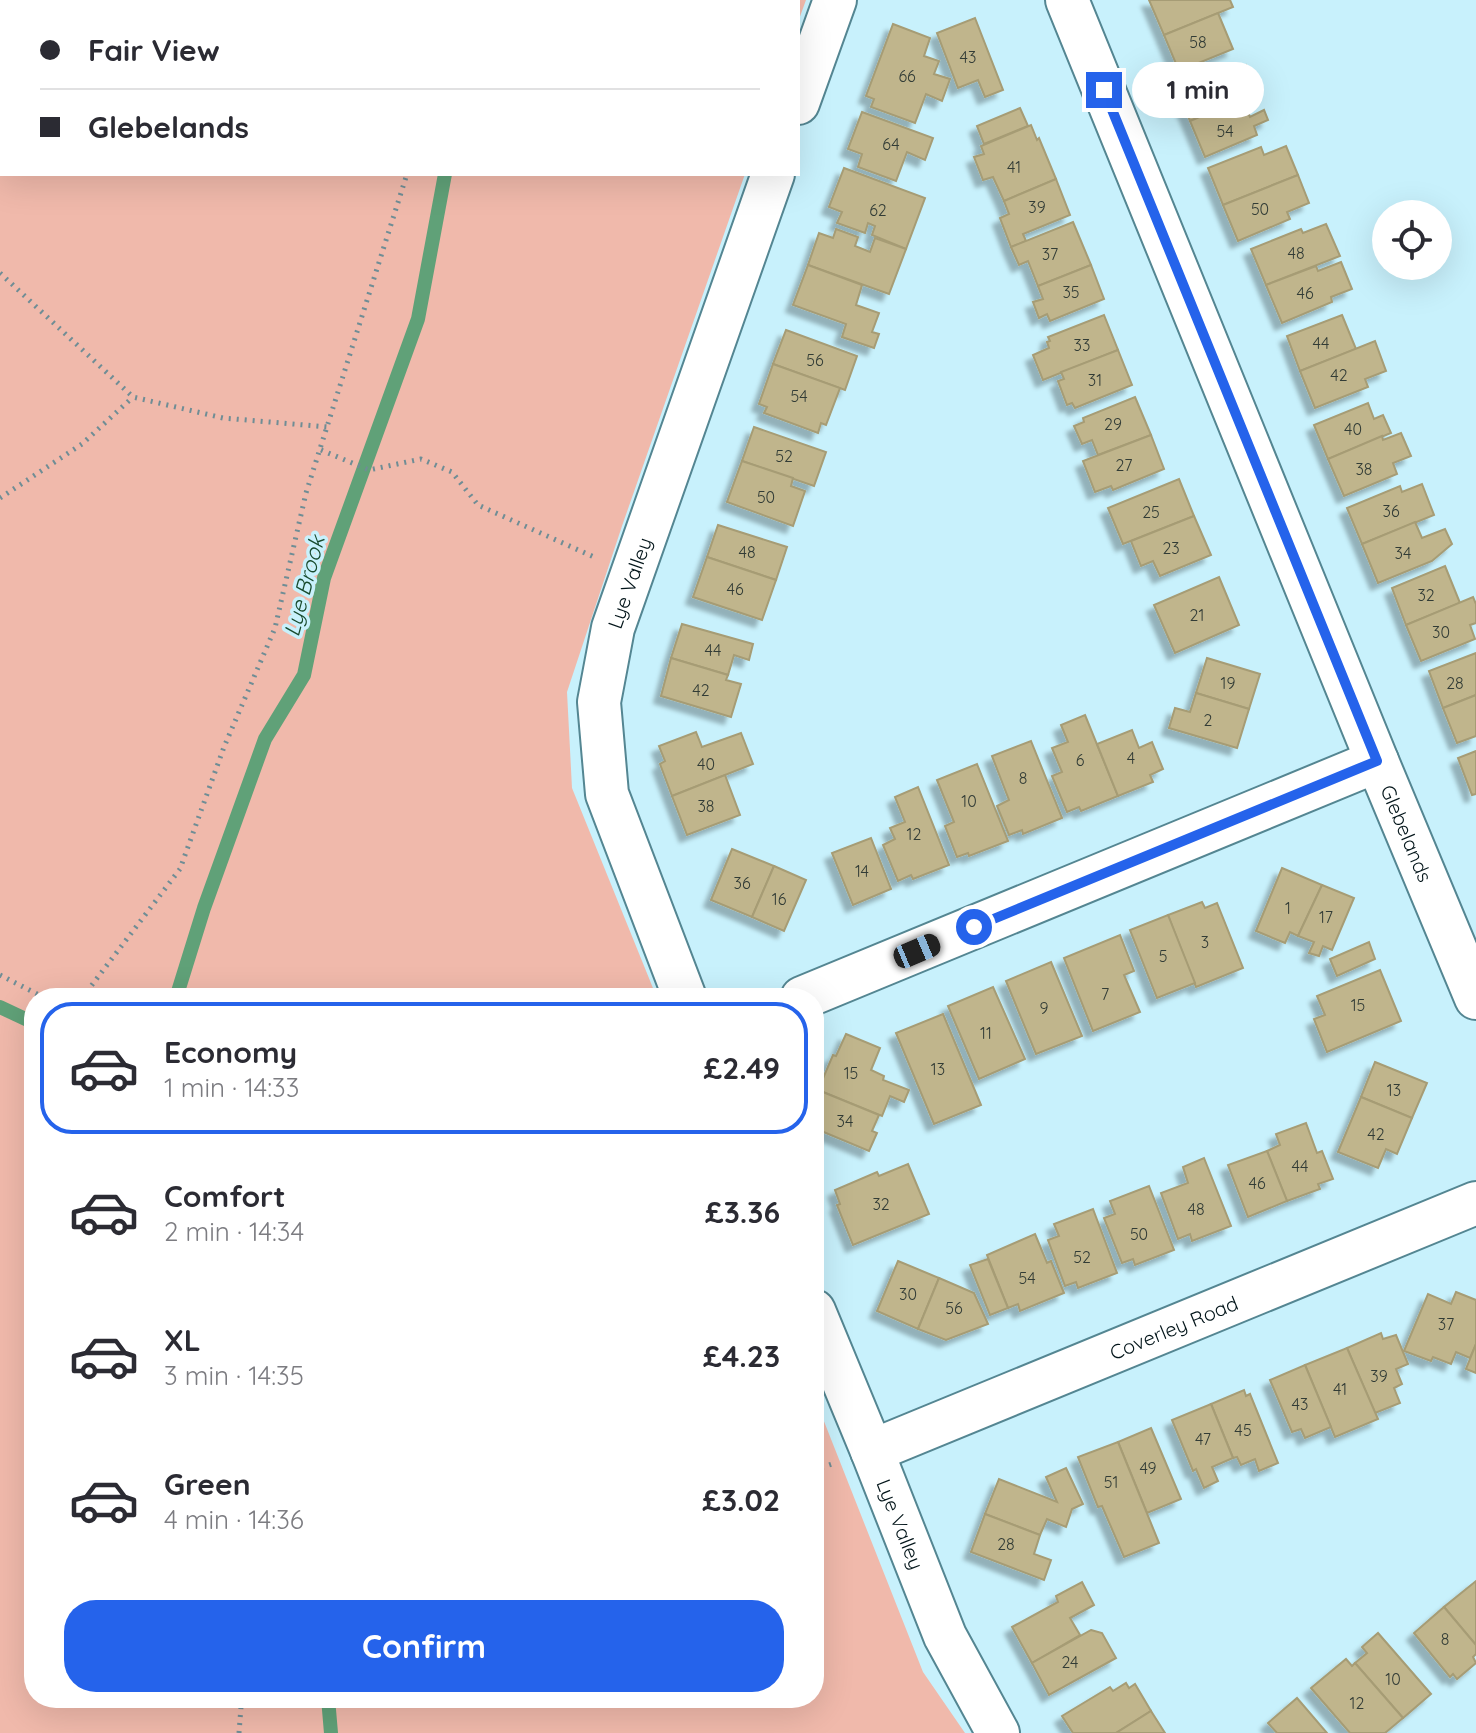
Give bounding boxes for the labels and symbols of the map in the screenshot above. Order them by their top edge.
house number: 58 [1189,32,1207,52]
house number: 43 [960,47,976,67]
callout: 1 min [1132,62,1264,118]
house number: 66 [898,66,916,86]
route end [1086,72,1122,108]
house number: 54 [1216,121,1234,141]
house number: 64 [882,134,900,154]
house number: 41 [1007,157,1021,177]
house number: 39 [1028,197,1046,217]
house number: 50 [1251,199,1269,219]
house number: 62 [869,200,887,220]
house number: 48 [1287,243,1305,263]
house number: 37 [1042,244,1058,264]
house number: 35 [1062,282,1080,302]
house number: 46 [1296,283,1314,303]
house number: 44 [1313,333,1329,353]
house number: 33 [1074,335,1090,355]
house number: 56 [806,350,824,370]
house number: 42 [1330,365,1348,385]
house number: 31 [1088,370,1102,390]
house number: 54 [790,386,808,406]
house number: 29 [1104,414,1122,434]
house number: 40 [1344,419,1362,439]
house number: 52 [775,446,793,466]
house number: 27 [1116,455,1132,475]
house number: 38 [1355,459,1373,479]
house number: 50 [757,487,775,507]
house number: 36 [1383,501,1400,521]
house number: 25 [1142,502,1160,522]
water label: Lye Brook [277,531,331,639]
street label: Lye Valley [601,534,657,632]
house number: 23 [1162,538,1180,558]
house number: 48 [738,542,756,562]
house number: 34 [1395,543,1411,563]
house number: 46 [726,579,744,599]
house number: 32 [1417,585,1435,605]
house number: 21 [1190,605,1204,625]
house number: 30 [1432,622,1450,642]
house number: 44 [705,640,721,660]
house number: 19 [1221,673,1235,693]
house number: 28 [1446,673,1464,693]
house number: 42 [692,680,710,700]
house number: 2 [1204,710,1213,730]
house number: 4 [1127,748,1135,768]
house number: 6 [1076,750,1085,770]
house number: 40 [697,754,715,774]
house number: 8 [1019,768,1027,788]
street label: Glebelands [1376,781,1439,886]
house number: 10 [961,791,977,811]
house number: 38 [697,796,715,816]
house number: 12 [907,824,922,844]
house number: 14 [855,861,869,881]
house number: 36 [734,873,751,893]
house number: 16 [772,889,787,909]
house number: 1 [1285,898,1291,918]
house number: 17 [1319,907,1333,927]
route start [956,909,992,945]
car [890,931,944,971]
house number: 3 [1201,932,1209,952]
house number: 5 [1159,946,1167,966]
house number: 7 [1101,984,1109,1004]
house number: 15 [1351,995,1365,1015]
house number: 9 [1040,998,1049,1018]
house number: 11 [980,1023,992,1043]
house number: 13 [931,1059,945,1079]
house number: 15 [844,1063,858,1083]
house number: 13 [1387,1080,1401,1100]
house number: 34 [837,1111,853,1131]
house number: 42 [1367,1124,1385,1144]
house number: 44 [1292,1156,1308,1176]
house number: 46 [1248,1173,1266,1193]
house number: 32 [872,1194,890,1214]
house number: 48 [1187,1199,1205,1219]
house number: 50 [1130,1224,1148,1244]
house number: 52 [1073,1247,1091,1267]
house number: 54 [1018,1268,1036,1288]
house number: 30 [899,1284,917,1304]
street label: Coverley Road [1106,1290,1242,1365]
house number: 56 [945,1298,963,1318]
house number: 37 [1438,1314,1454,1334]
house number: 39 [1370,1366,1388,1386]
house number: 41 [1333,1379,1347,1399]
house number: 43 [1292,1394,1308,1414]
house number: 45 [1234,1420,1252,1440]
house number: 47 [1195,1429,1211,1449]
house number: 49 [1139,1458,1157,1478]
house number: 51 [1104,1472,1118,1492]
street label: Lye Valley [872,1475,930,1573]
house number: 28 [997,1534,1015,1554]
house number: 8 [1441,1629,1449,1649]
house number: 24 [1061,1652,1079,1672]
house number: 10 [1385,1669,1401,1689]
house number: 12 [1350,1693,1365,1713]

